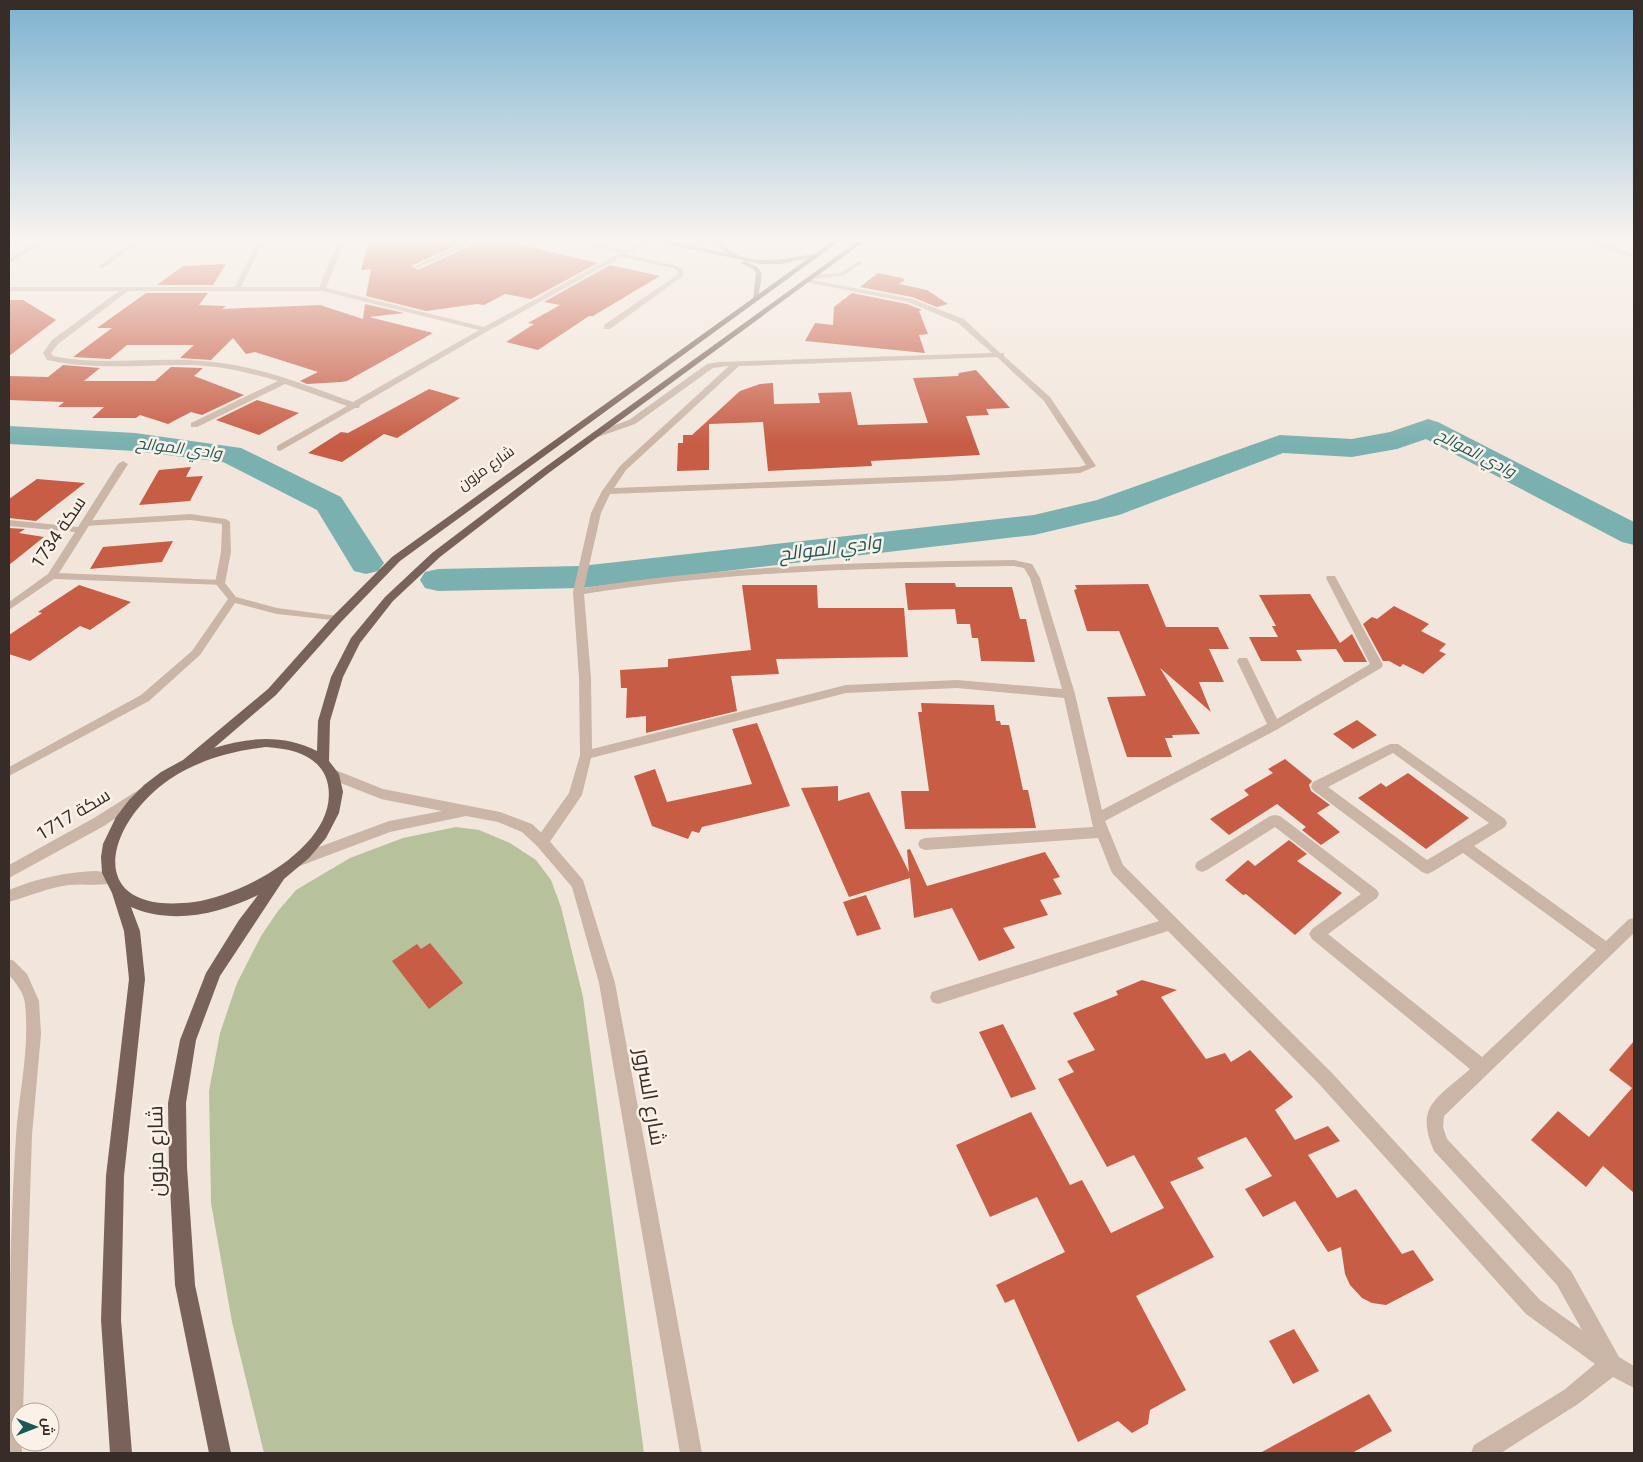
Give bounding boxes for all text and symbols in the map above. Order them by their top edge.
water label: وادي الموالح [1431,424,1520,484]
water label: وادي الموالح [134,433,224,466]
street label: شارع مزون [454,442,519,496]
street label: سكة 1734 [26,492,90,572]
water label: وادي الموالح [777,530,885,570]
street label: سكة 1717 [32,784,114,844]
street label: شارع السرور [628,1046,670,1148]
street label: شارع مزون [143,1105,171,1197]
north arrow [10,1402,60,1452]
text: ش [39,1418,56,1436]

